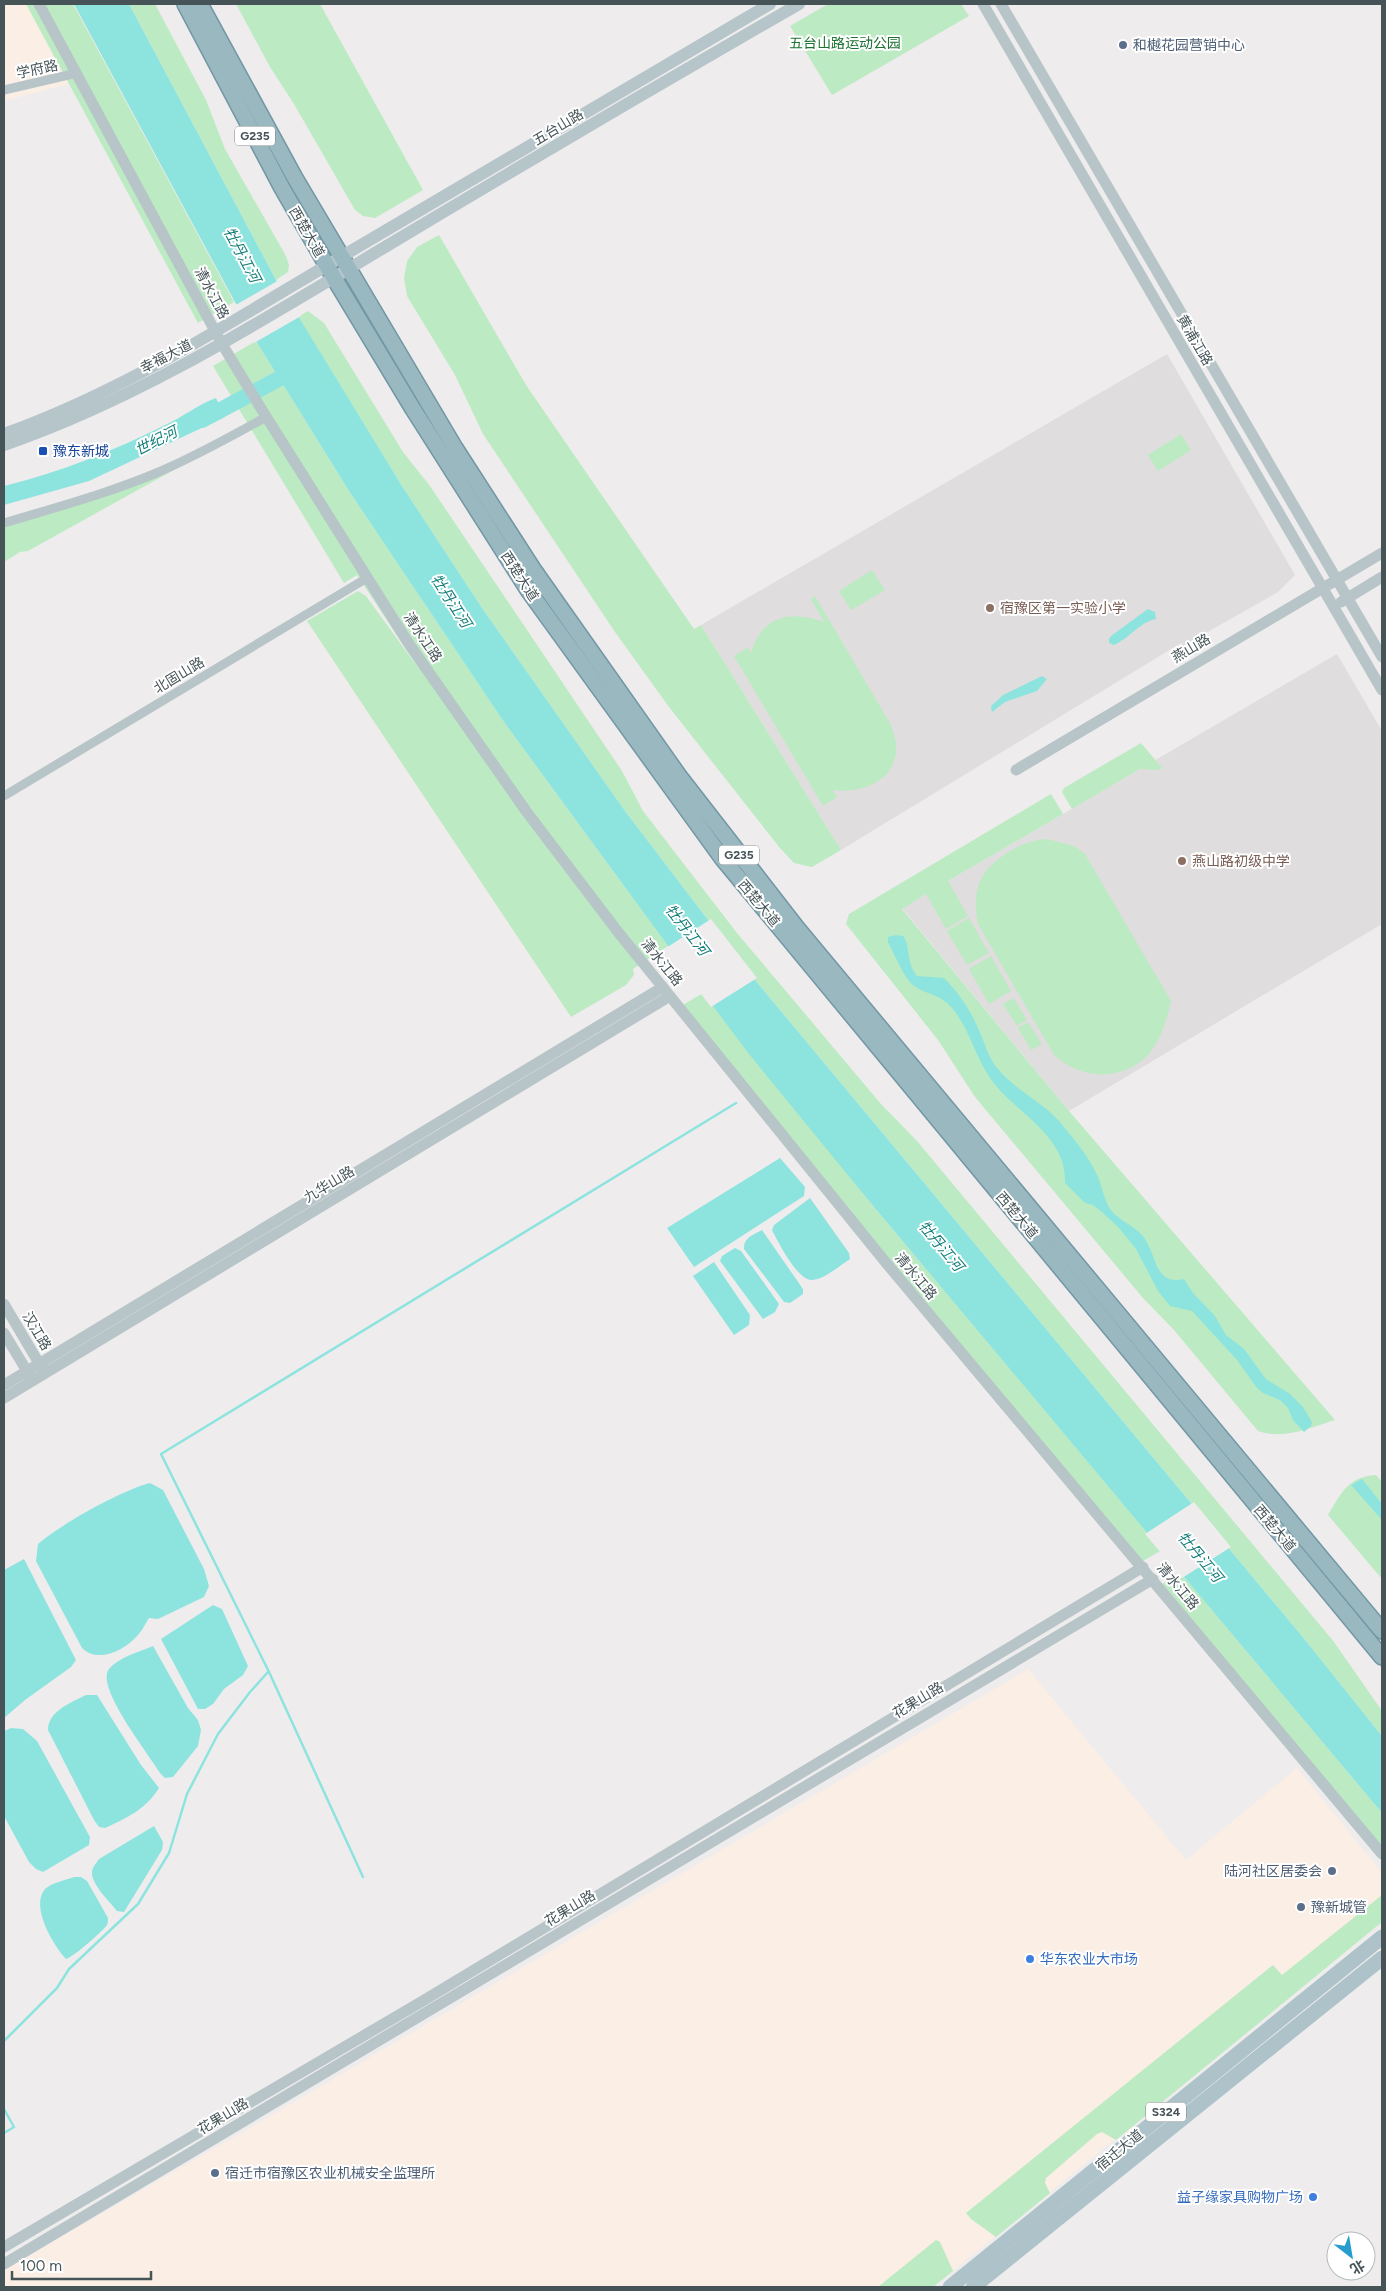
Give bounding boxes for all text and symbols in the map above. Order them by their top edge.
park label: 五台山路运动公园 [789,35,901,52]
place label: 和樾花园营销中心 [1133,37,1245,54]
marker: 和樾花园营销中心 [1117,39,1129,51]
street label: 学府路 [15,57,59,82]
street label: 五台山路 [530,106,587,149]
road number: G235 [235,126,275,146]
street label: 西楚大道 [285,204,328,261]
water label: 牡丹江河 [220,224,265,288]
street label: 清水江路 [191,265,232,322]
street label: 黄浦江路 [1173,312,1216,369]
street label: 幸福大道 [137,336,195,377]
water label: 世纪河 [132,421,183,459]
place label: 豫东新城 [53,443,109,460]
marker: 豫东新城 [37,445,49,457]
street label: 西楚大道 [497,548,542,604]
water label: 牡丹江河 [427,571,477,634]
place label: 宿豫区第一实验小学 [1000,600,1126,617]
marker: 宿豫区第一实验小学 [984,602,996,614]
street label: 清水江路 [400,609,445,665]
street label: 燕山路 [1169,630,1214,667]
street label: 北固山路 [151,654,208,697]
road number: G235 [719,846,759,864]
place label: 燕山路初级中学 [1192,853,1290,870]
marker: 燕山路初级中学 [1176,855,1188,867]
street label: 西楚大道 [734,876,783,930]
water label: 牡丹江河 [661,901,714,962]
street label: 清水江路 [637,935,686,989]
street label: 九华山路 [301,1163,358,1206]
street label: 西楚大道 [992,1188,1041,1242]
water label: 牡丹江河 [915,1217,969,1277]
street label: 清水江路 [891,1249,940,1303]
street label: 汉江路 [18,1309,55,1354]
street label: 西楚大道 [1250,1501,1299,1555]
water label: 牡丹江河 [1174,1528,1228,1588]
street label: 清水江路 [1153,1559,1202,1613]
street label: 花果山路 [890,1679,947,1722]
place label: 陆河社区居委会 [1224,1863,1322,1880]
marker: 陆河社区居委会 [1326,1865,1338,1877]
street label: 花果山路 [542,1887,599,1930]
place label: 豫新城管 [1311,1899,1367,1916]
marker: 豫新城管 [1295,1901,1307,1913]
place label: 华东农业大市场 [1040,1951,1138,1968]
marker: 华东农业大市场 [1024,1953,1036,1965]
street label: 花果山路 [195,2095,252,2138]
road number: S324 [1146,2102,1186,2122]
street label: 宿迁大道 [1092,2126,1146,2175]
place label: 宿迁市宿豫区农业机械安全监理所 [225,2165,435,2182]
marker: 宿迁市宿豫区农业机械安全监理所 [209,2167,221,2179]
place label: 益子缘家具购物广场 [1177,2189,1303,2206]
marker: 益子缘家具购物广场 [1307,2191,1319,2203]
north arrow [1326,2231,1376,2281]
scale bar [12,2248,151,2280]
text: 北 [1347,2256,1368,2278]
text: 100 m [20,2257,62,2275]

